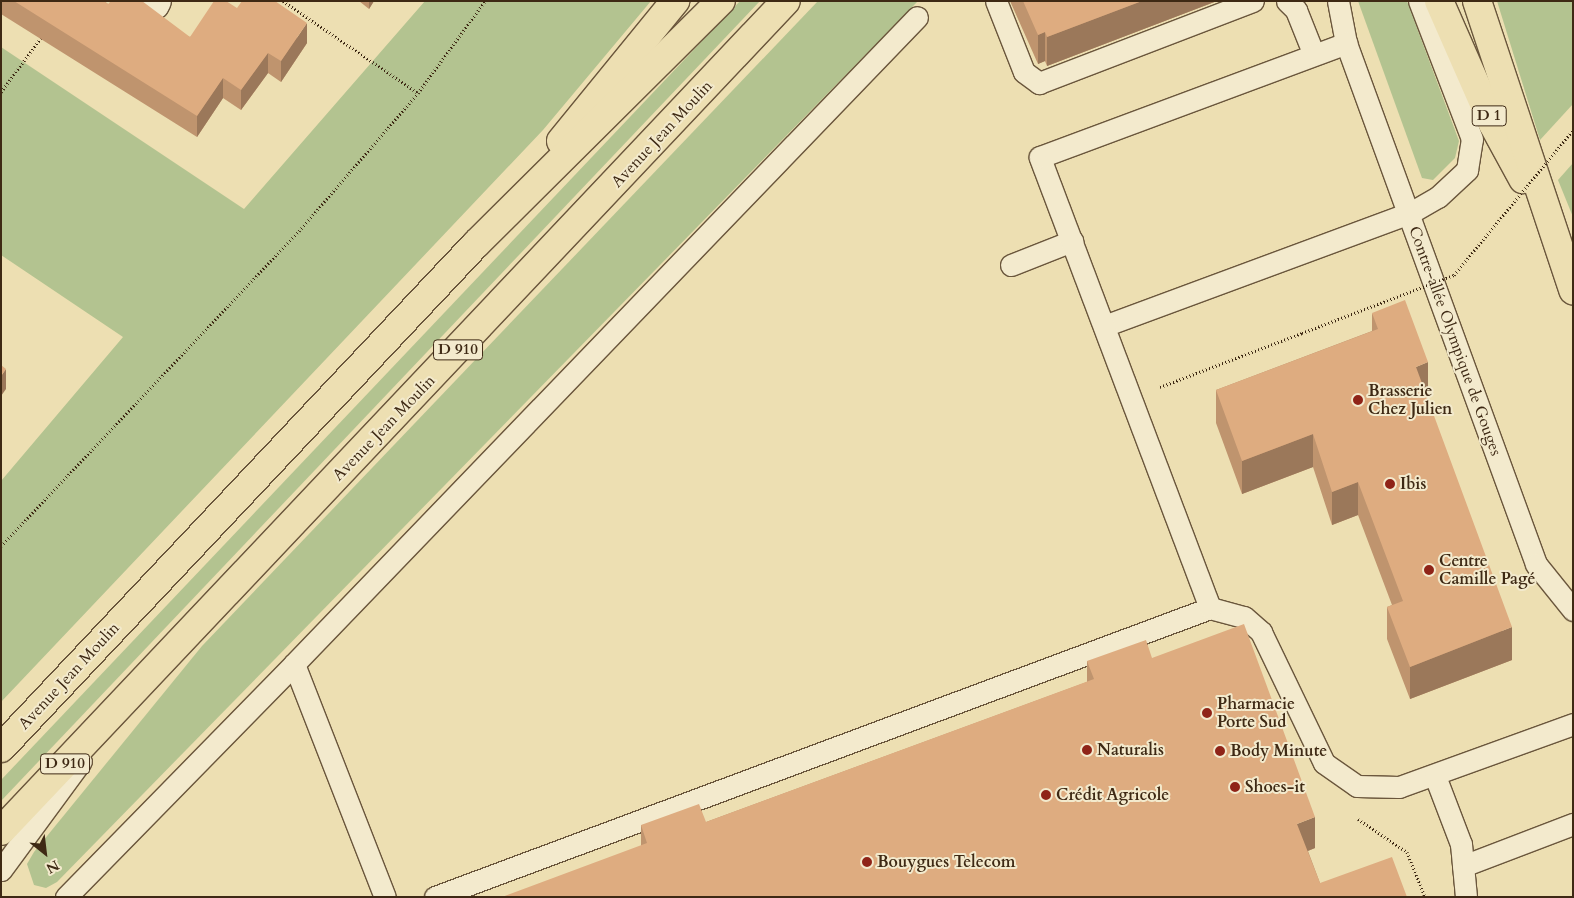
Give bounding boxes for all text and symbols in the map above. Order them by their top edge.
street label: Avenue Jean Moulin [607,77,717,191]
road number: D 1 [1472,104,1506,128]
street label: Contre-allée Olympique de Gouges [1404,224,1506,458]
road number: D 910 [433,338,483,362]
street label: Avenue Jean Moulin [329,371,439,485]
place label: Brasserie Chez Julien [1368,381,1452,419]
marker: Brasserie Chez Julien [1352,394,1364,406]
place label: Ibis [1400,474,1426,494]
marker: Ibis [1384,478,1396,490]
place label: Centre Camille Pagé [1439,551,1536,589]
marker: Centre Camille Pagé [1423,564,1435,576]
street label: Avenue Jean Moulin [14,619,124,733]
place label: Pharmacie Porte Sud [1217,694,1295,732]
marker: Pharmacie Porte Sud [1201,707,1213,719]
place label: Naturalis [1097,740,1164,760]
place label: Body Minute [1230,741,1327,761]
marker: Naturalis [1081,744,1093,756]
marker: Body Minute [1214,745,1226,757]
road number: D 910 [40,752,90,776]
place label: Shoes-it [1245,777,1305,797]
marker: Shoes-it [1229,781,1241,793]
place label: Crédit Agricole [1056,785,1169,805]
marker: Crédit Agricole [1040,789,1052,801]
north arrow [20,828,70,878]
place label: Bouygues Telecom [877,852,1015,872]
text: N [43,855,62,878]
marker: Bouygues Telecom [861,856,873,868]

